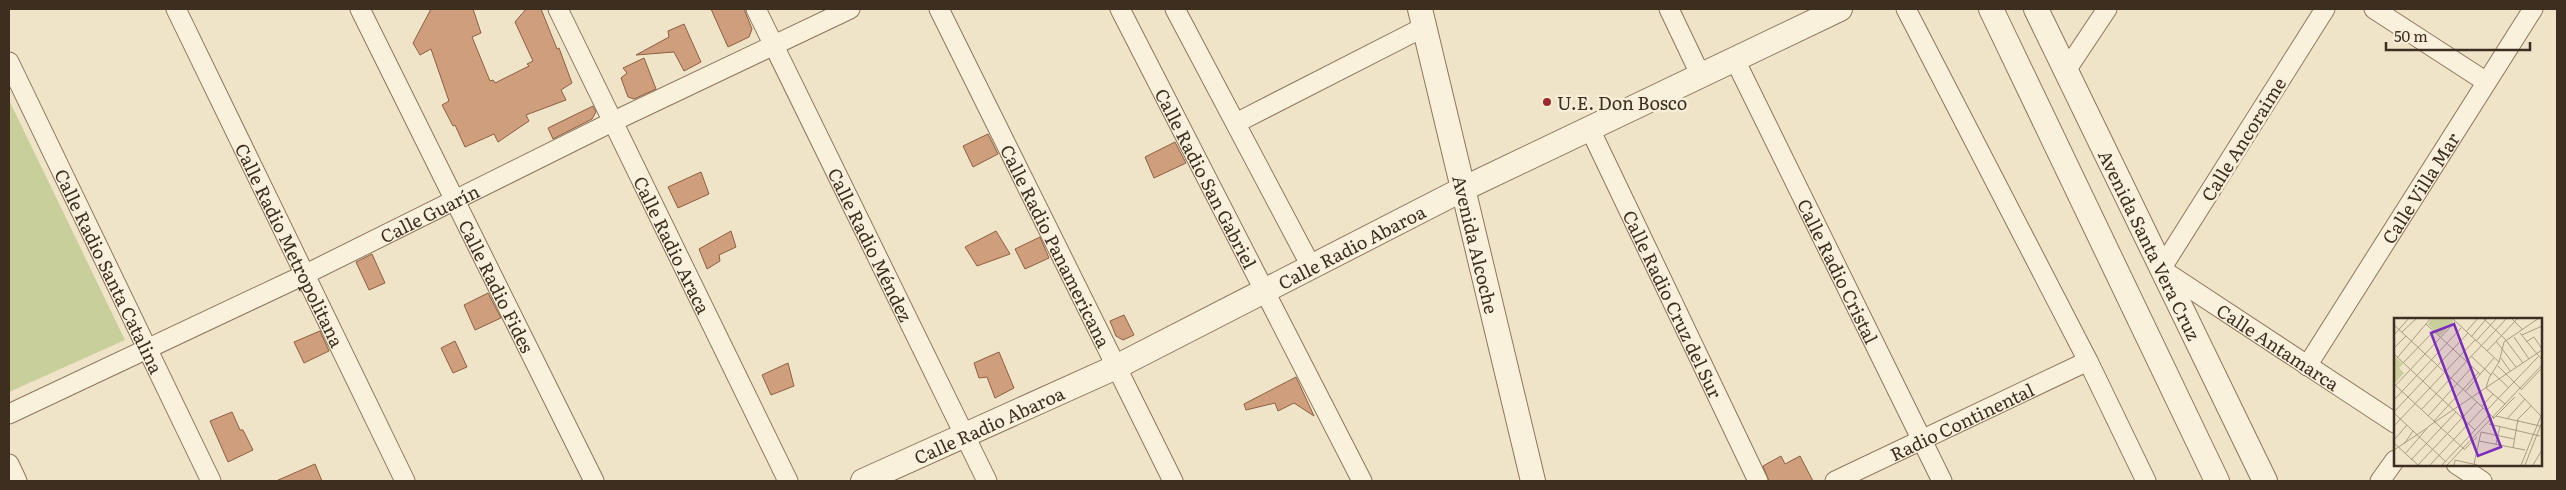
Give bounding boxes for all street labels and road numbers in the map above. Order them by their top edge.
street label: Calle Ancoraime [2194,72,2292,206]
street label: Calle Radio San Gabriel [1149,83,1264,273]
street label: Calle Villa Mar [2374,126,2466,249]
street label: Calle Radio Metropolitana [229,138,352,352]
street label: Calle Radio Panamericana [995,139,1118,352]
street label: Avenida Santa Vera Cruz [2093,145,2208,345]
street label: Calle Radio Méndez [822,163,920,326]
street label: Calle Radio Santa Catalina [49,164,171,378]
street label: Calle Radio Araca [628,171,718,318]
street label: Avenida Alcoche [1447,172,1506,316]
street label: Calle Guarín [375,177,484,249]
street label: Calle Radio Cristal [1792,194,1886,348]
street label: Calle Radio Abaroa [1273,197,1430,295]
street label: Calle Radio Cruz del Sur [1617,205,1730,403]
street label: Calle Radio Fides [453,215,542,357]
street label: Calle Antamarca [2212,296,2345,397]
street label: Radio Continental [1885,375,2038,467]
street label: Calle Radio Abaroa [909,378,1069,470]

